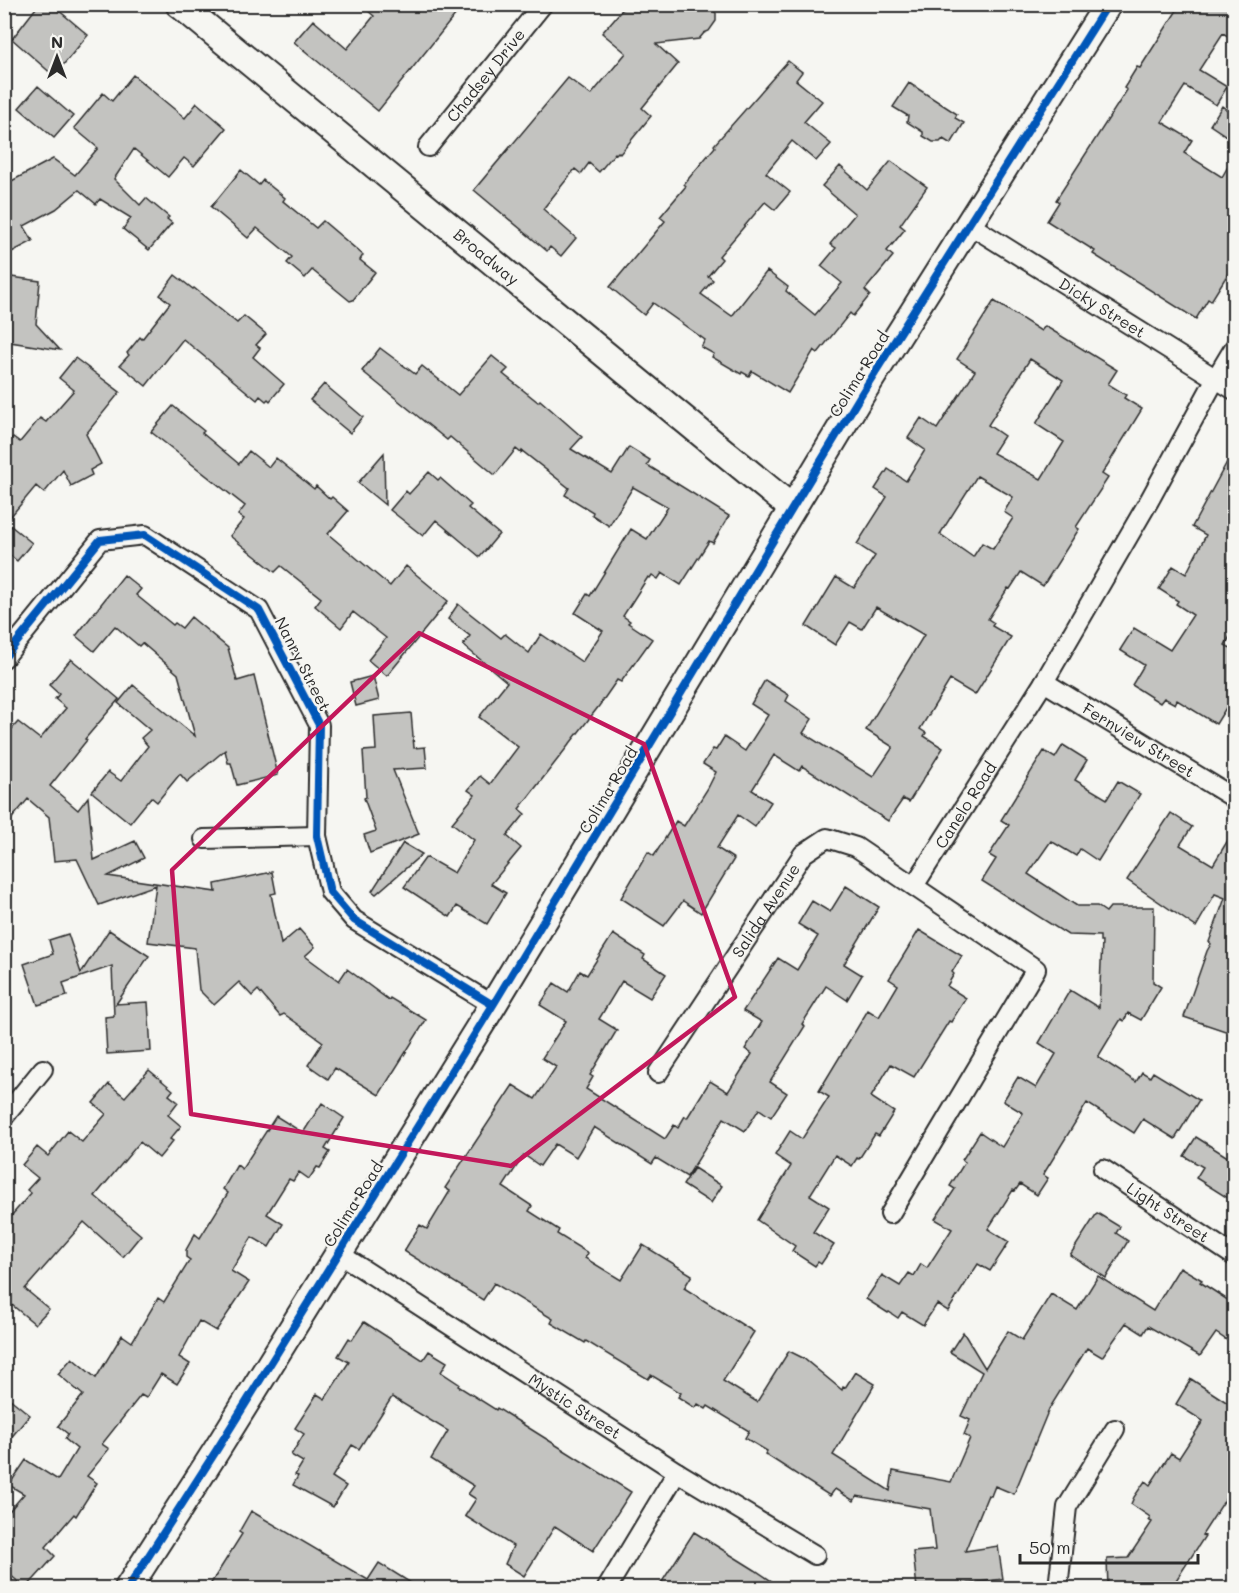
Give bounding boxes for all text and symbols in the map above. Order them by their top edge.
street label: Chadsey Drive [441,24,529,126]
north arrow [27,27,87,87]
text: N [51,31,63,52]
street label: Broadway [450,223,524,289]
street label: Dicky Street [1055,272,1150,342]
street label: Colima Road [824,327,893,421]
street label: Nanry Street [271,613,336,714]
street label: Fernview Street [1079,697,1199,782]
street label: Colima Road [573,743,642,837]
street label: Canelo Road [930,757,1001,852]
street label: Salida Avenue [727,859,804,961]
street label: Colima Road [318,1157,387,1251]
street label: Light Street [1123,1177,1214,1247]
street label: Mystic Street [525,1368,626,1443]
scale bar [1020,1527,1198,1565]
text: 50 m [1029,1535,1071,1559]

